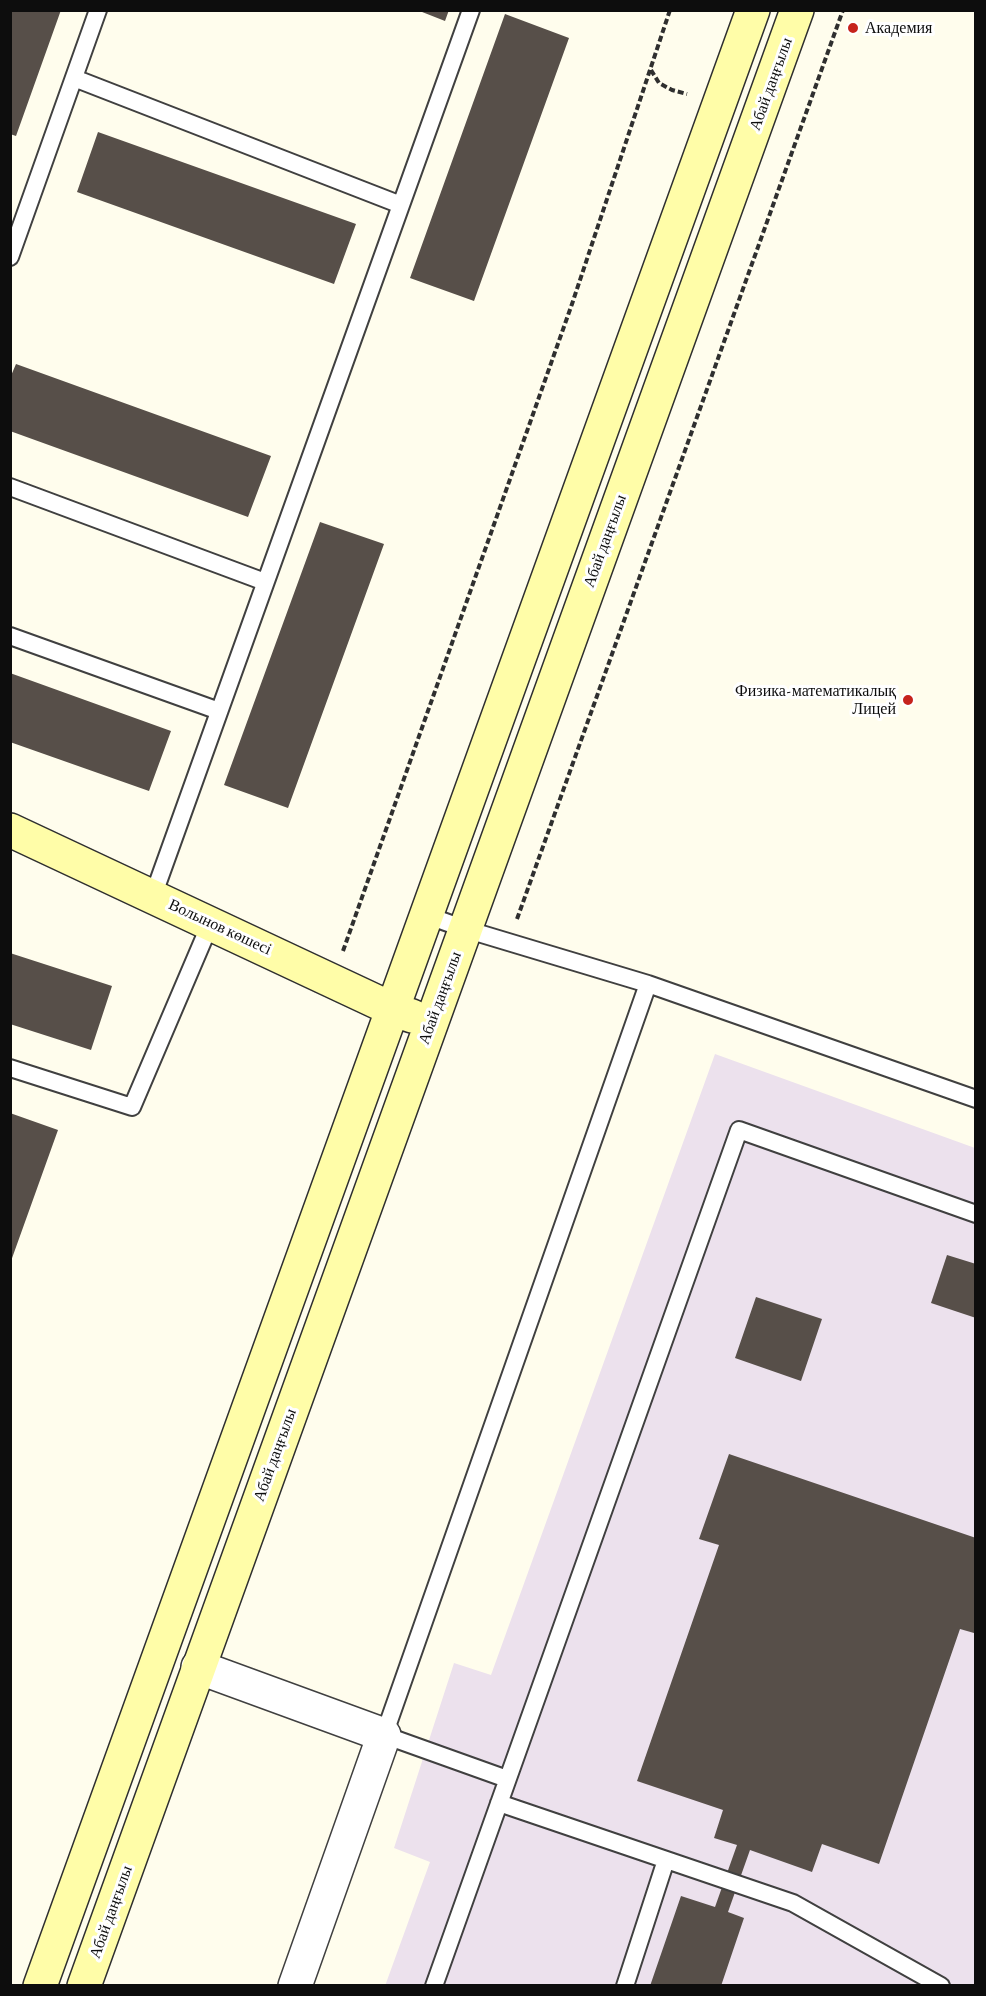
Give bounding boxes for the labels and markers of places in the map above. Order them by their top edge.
place label: Академия [865,18,932,38]
marker: Академия [846,21,860,35]
place label: Физика-математикалық Лицей [735,681,896,719]
marker: Физика-математикалық Лицей [901,693,915,707]

